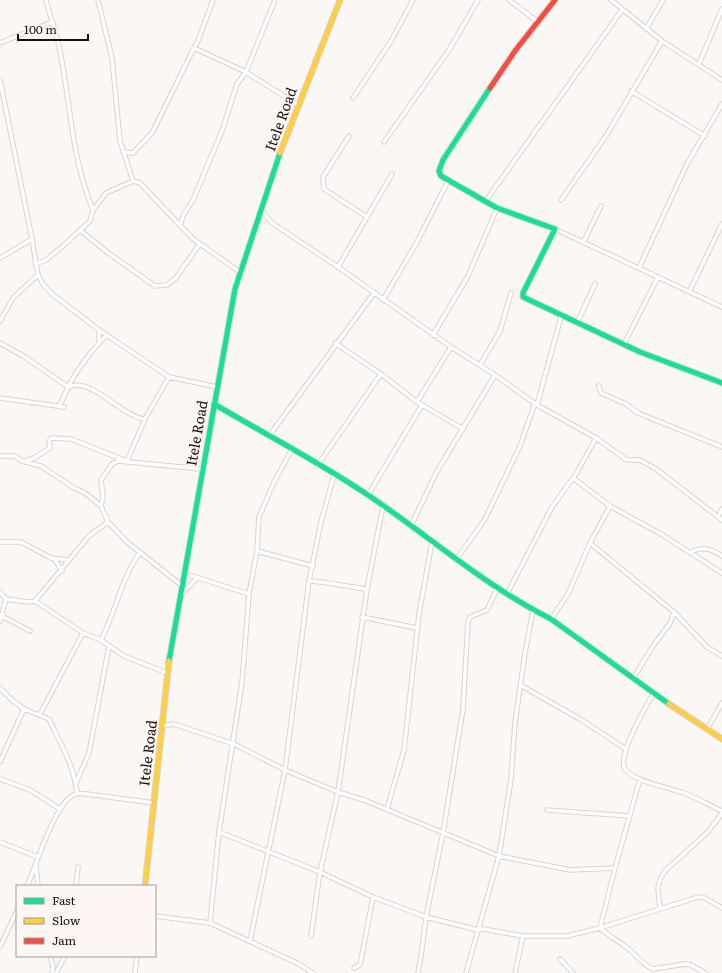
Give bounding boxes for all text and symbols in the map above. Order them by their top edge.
scale bar [18,16,88,42]
text: 100 m [24,20,57,38]
street label: Itele Road [259,84,301,154]
street label: Itele Road [180,398,212,468]
street label: Itele Road [133,718,161,787]
legend [16,885,156,957]
text: Fast [52,891,76,909]
text: Slow [52,911,81,929]
text: Jam [52,931,77,949]

